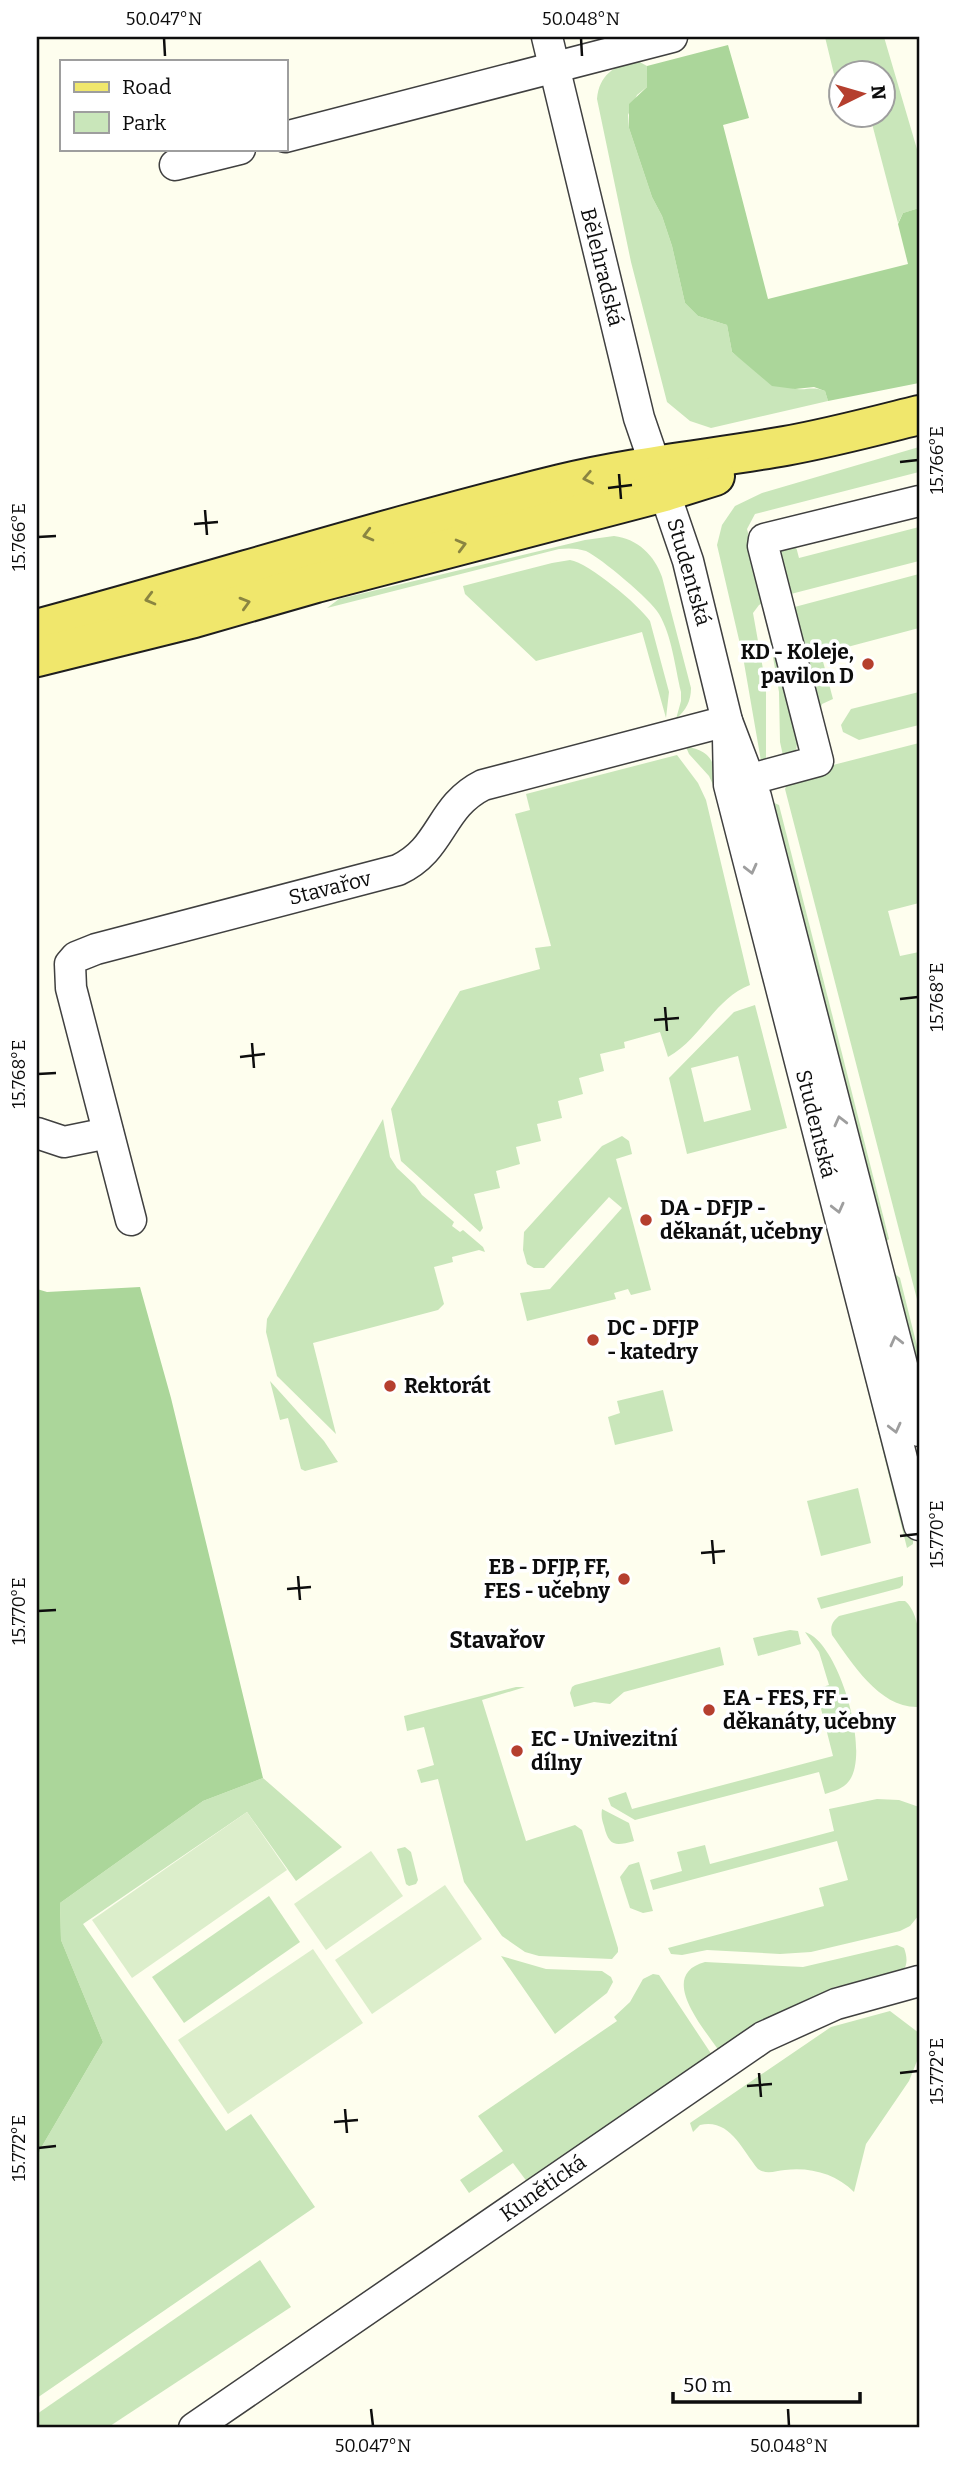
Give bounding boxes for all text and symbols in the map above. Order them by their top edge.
text: 50.047°N [126,8,202,30]
text: 50.048°N [542,8,620,30]
legend [60,60,287,150]
north arrow [827,60,897,130]
text: Road [122,74,171,100]
text: N [866,84,891,101]
text: Park [122,110,166,136]
street label: Bělehradská [575,205,629,329]
text: 15.766°E [926,426,948,494]
one-way arrow [582,470,594,485]
text: 15.766°E [8,503,30,571]
street label: Studentská [661,515,717,629]
one-way arrow [362,527,374,541]
one-way arrow [455,539,467,553]
one-way arrow [144,590,156,605]
one-way arrow [239,597,251,612]
place label: KD - Koleje, pavilon D [740,639,854,689]
marker: KD - Koleje, pavilon D [860,656,876,672]
one-way arrow [743,863,757,875]
street label: Stavařov [286,865,375,911]
text: 15.768°E [926,963,948,1031]
text: 15.768°E [8,1040,30,1108]
street label: Studentská [790,1067,842,1181]
one-way arrow [834,1115,848,1127]
place label: DA - DFJP - děkanát, učebny [660,1195,823,1245]
one-way arrow [830,1202,844,1214]
marker: DA - DFJP - děkanát, učebny [638,1212,654,1228]
place label: DC - DFJP - katedry [607,1315,699,1365]
marker: DC - DFJP - katedry [585,1332,601,1348]
one-way arrow [890,1336,904,1348]
place label: Rektorát [404,1373,492,1399]
marker: Rektorát [382,1378,398,1394]
one-way arrow [887,1422,901,1434]
text: 15.770°E [926,1500,948,1568]
place label: EB - DFJP, FF, FES - učebny [484,1554,610,1604]
marker: EB - DFJP, FF, FES - učebny [616,1571,632,1587]
text: 15.770°E [8,1577,30,1645]
district label: Stavařov [449,1626,545,1654]
place label: EA - FES, FF - děkanáty, učebny [723,1685,896,1735]
marker: EA - FES, FF - děkanáty, učebny [701,1702,717,1718]
place label: EC - Univezitní dílny [531,1726,678,1776]
marker: EC - Univezitní dílny [509,1743,525,1759]
text: 15.772°E [926,2038,948,2104]
text: 15.772°E [8,2115,30,2181]
street label: Kunětická [495,2149,591,2227]
scale bar [673,2360,860,2404]
text: 50 m [683,2372,732,2398]
text: 50.047°N [335,2435,411,2457]
text: 50.048°N [750,2435,828,2457]

